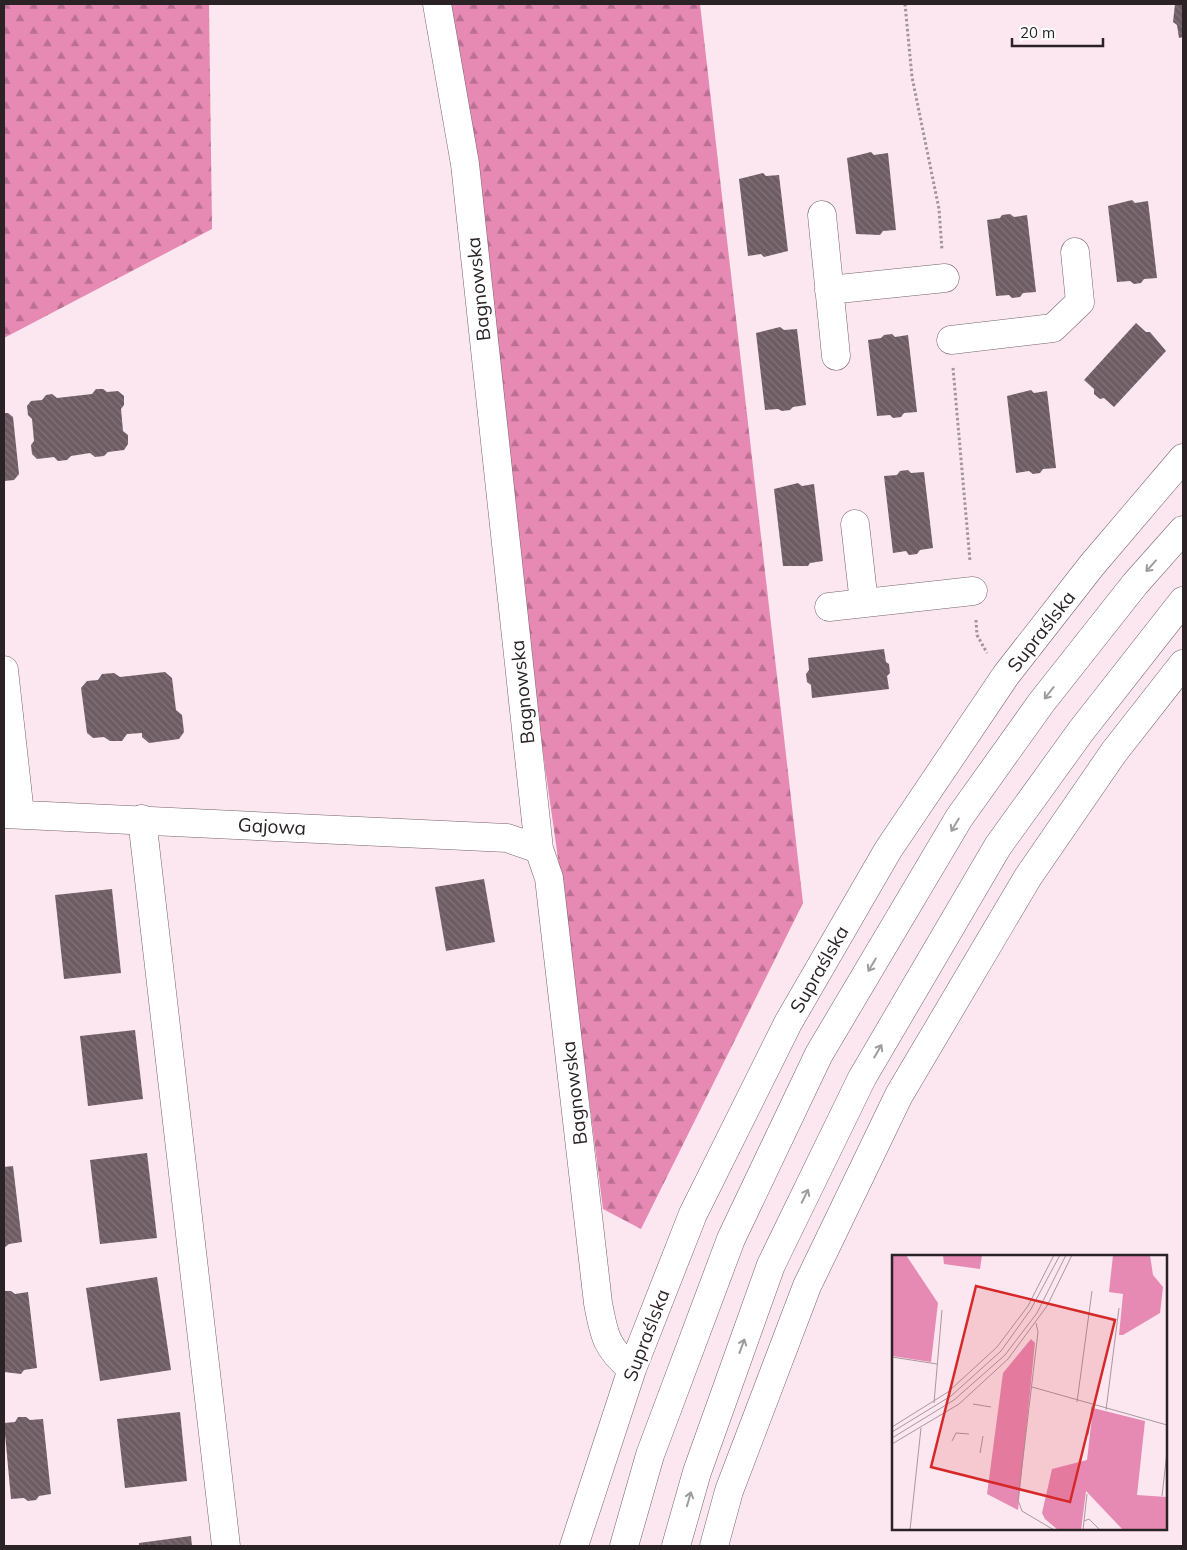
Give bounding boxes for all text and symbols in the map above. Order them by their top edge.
scale bar [1012,15,1103,47]
text: 20 m [1020,23,1055,42]
street label: Bagnowska [461,236,495,342]
one-way arrow [1145,560,1157,573]
street label: Supraślska [1002,585,1080,677]
street label: Bagnowska [505,639,539,745]
one-way arrow [1044,686,1055,699]
street label: Gajowa [237,812,307,840]
one-way arrow [949,817,959,831]
street label: Supraślska [784,921,854,1017]
one-way arrow [867,957,877,972]
street label: Bagnowska [556,1040,592,1146]
one-way arrow [874,1045,884,1059]
one-way arrow [801,1189,810,1204]
inset map [892,1255,1167,1530]
street label: Supraślska [617,1285,675,1385]
one-way arrow [738,1338,747,1354]
one-way arrow [685,1492,695,1508]

